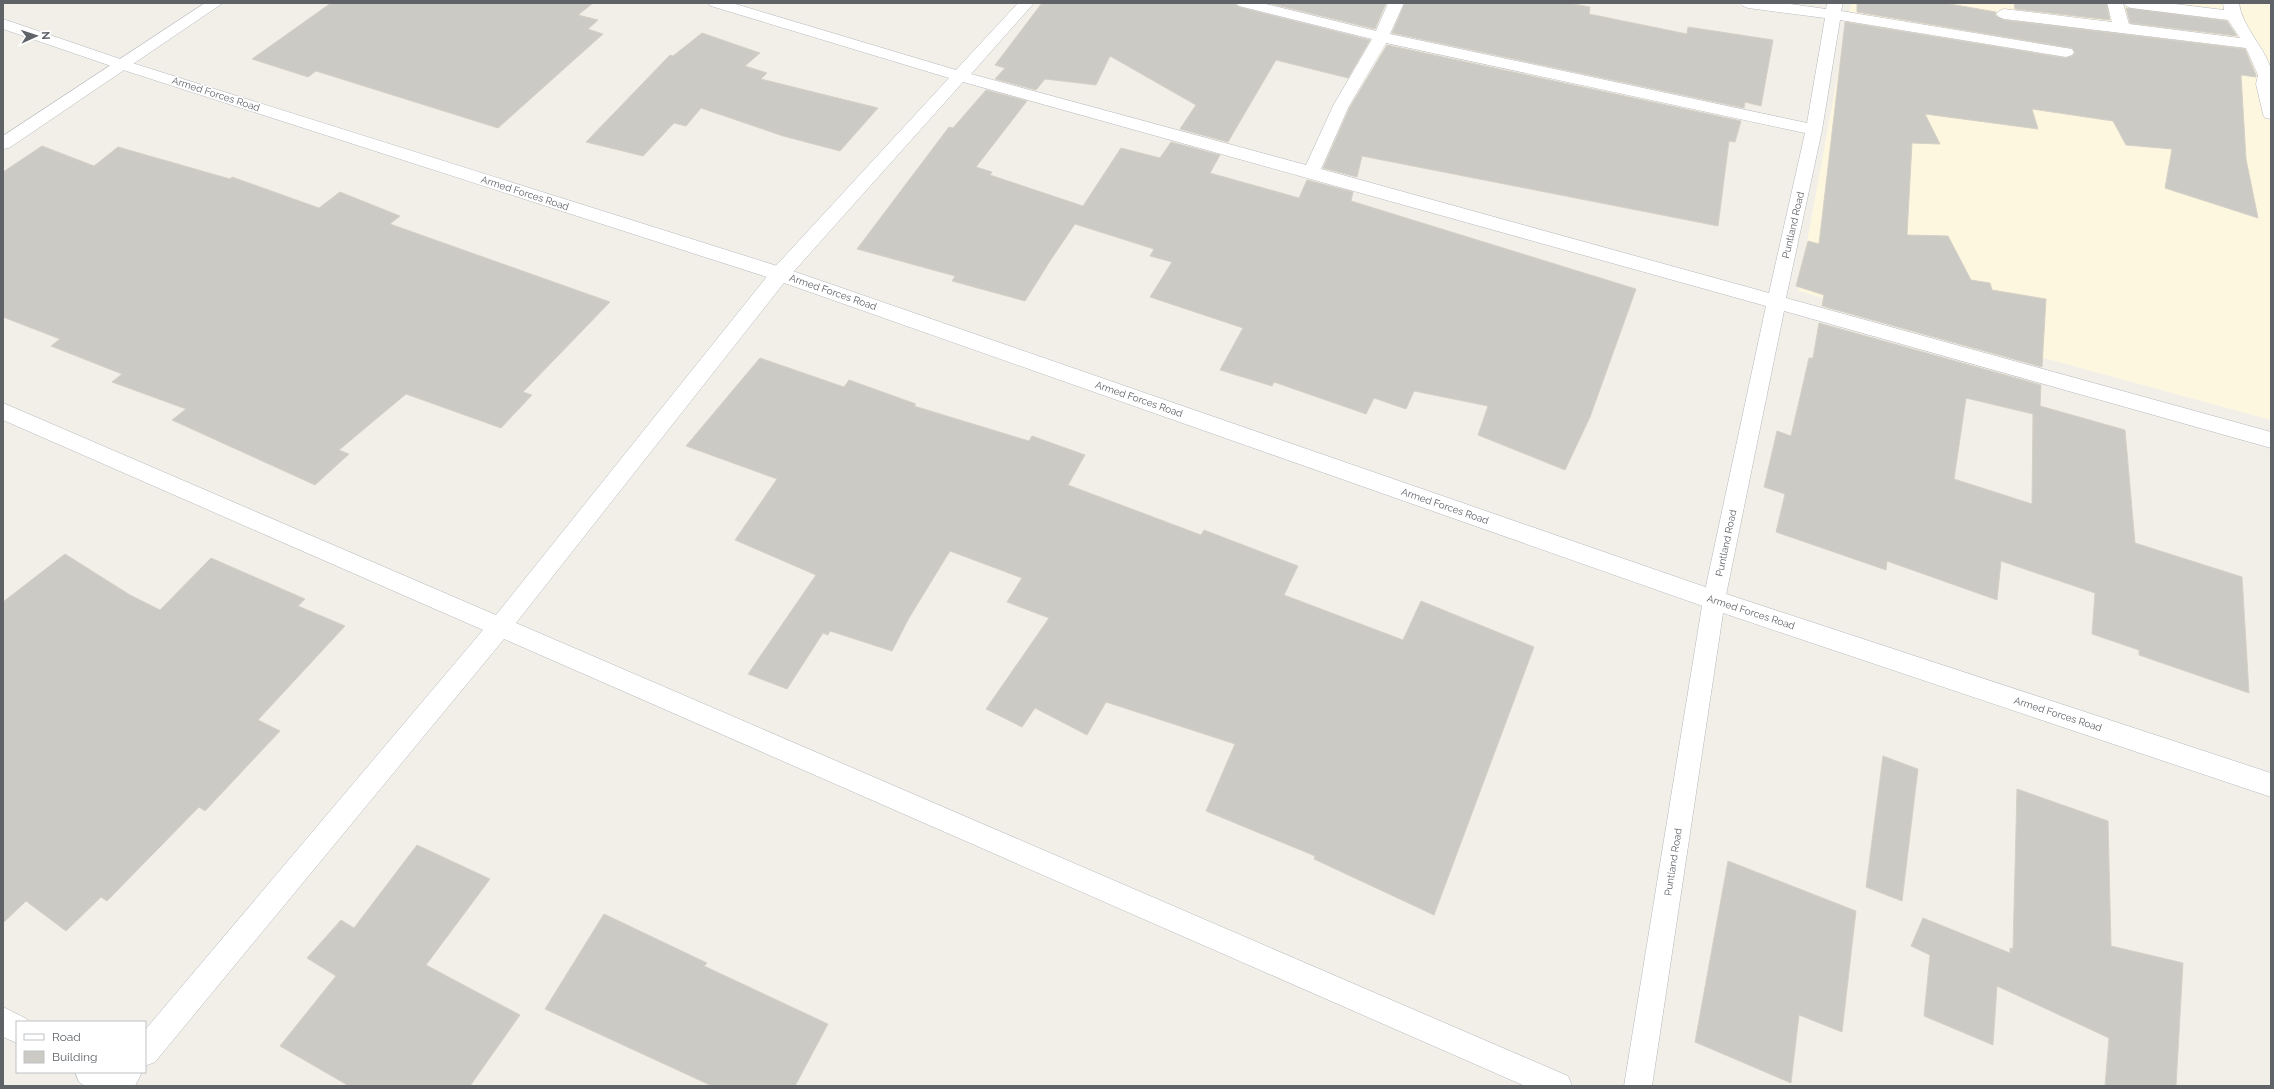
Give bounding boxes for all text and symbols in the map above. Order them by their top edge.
north arrow [16,16,56,56]
text: N [39,31,52,40]
street label: Armed Forces Road [171,75,261,113]
street label: Armed Forces Road [480,174,570,212]
street label: Puntland Road [1780,191,1806,259]
street label: Armed Forces Road [788,272,878,312]
street label: Armed Forces Road [1094,379,1184,419]
street label: Armed Forces Road [1400,486,1490,526]
street label: Puntland Road [1714,509,1738,577]
street label: Armed Forces Road [1706,593,1796,631]
street label: Armed Forces Road [2013,695,2103,733]
street label: Puntland Road [1662,828,1684,896]
legend [16,1021,146,1073]
text: Road [52,1030,81,1044]
text: Building [52,1050,98,1064]

